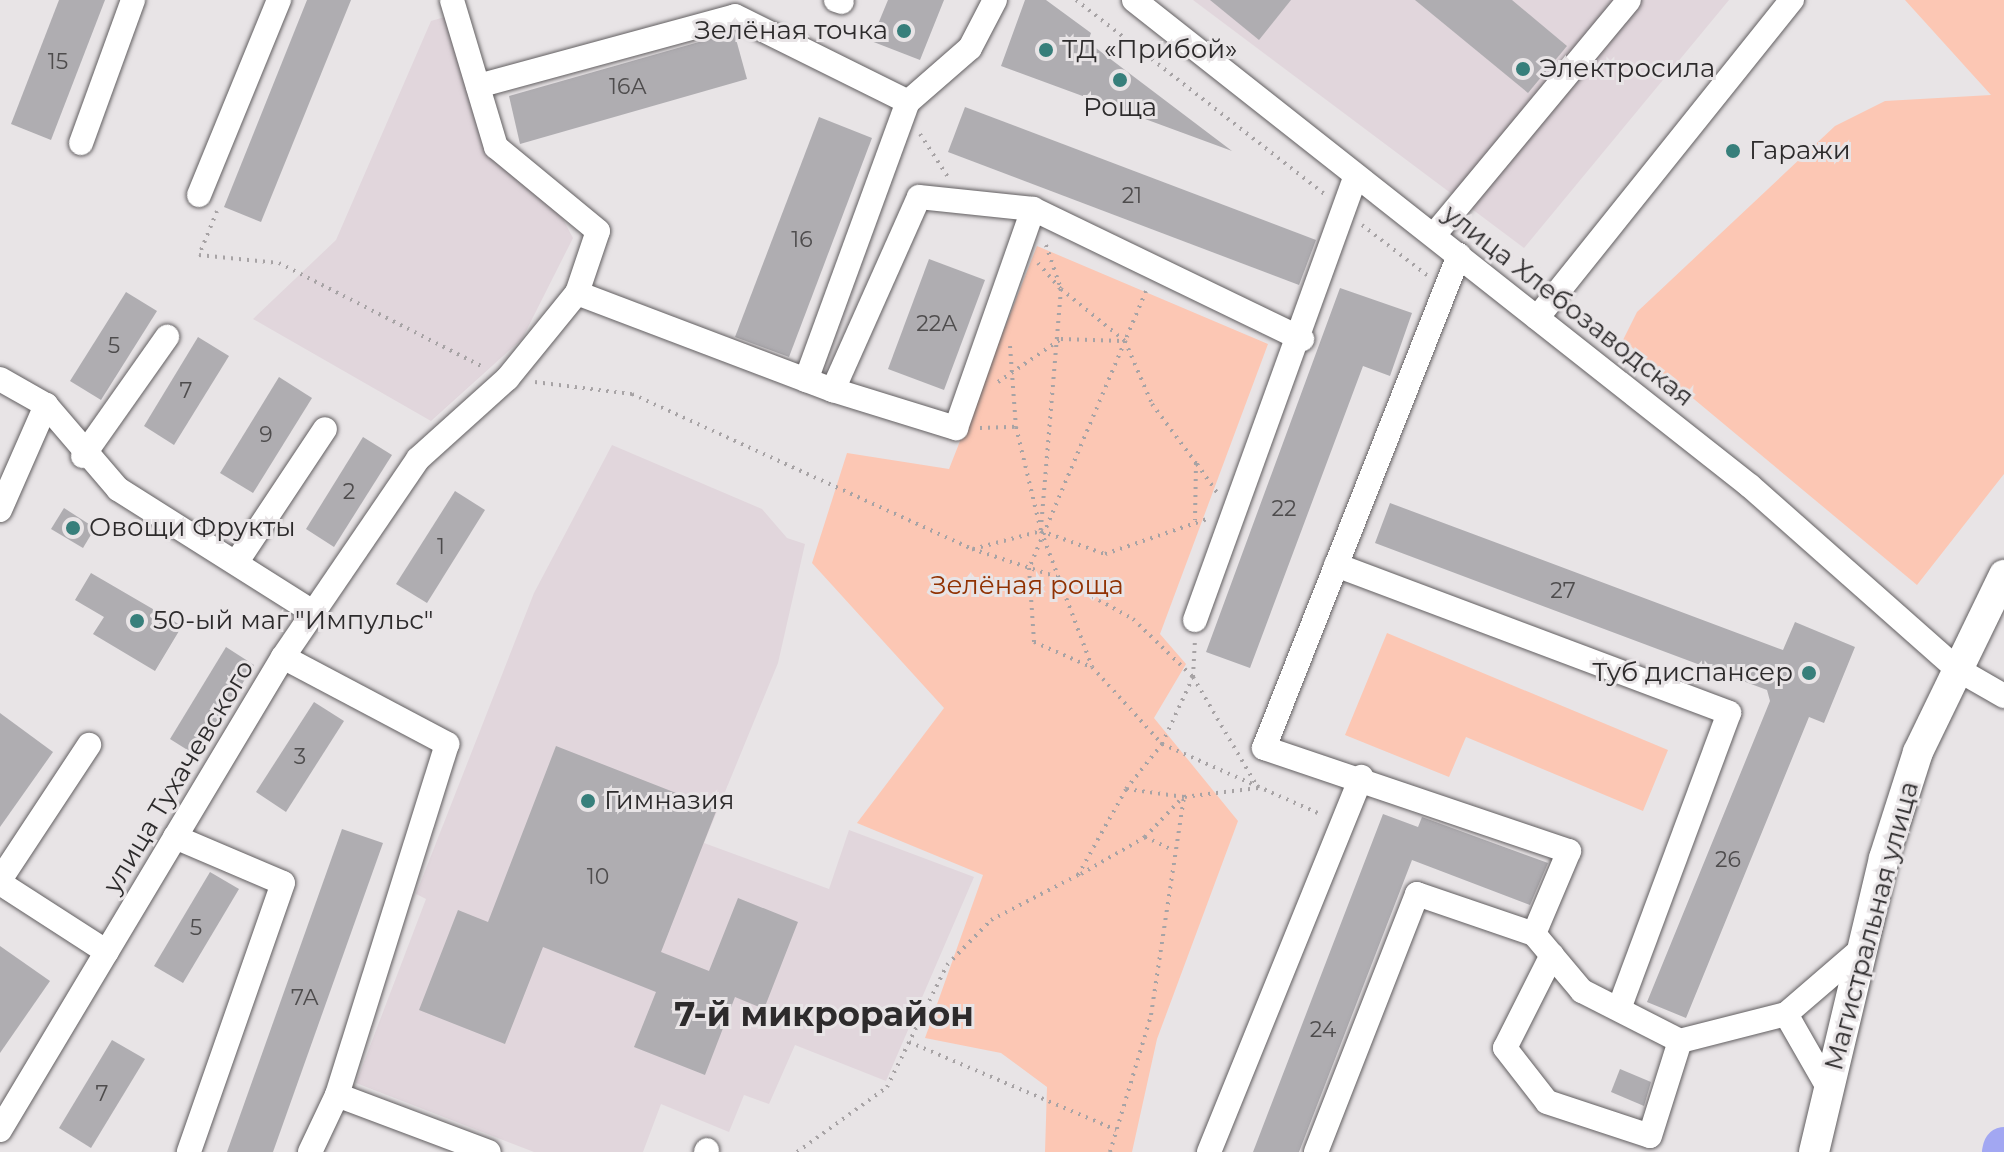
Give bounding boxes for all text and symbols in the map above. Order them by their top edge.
place label: Зелёная точка [695,15,888,47]
marker: Зелёная точка [895,22,913,40]
place label: ТД «Прибой» [1062,34,1237,66]
marker: ТД «Прибой» [1037,41,1055,59]
house number: 15 [48,49,68,75]
place label: Электросила [1539,53,1715,85]
marker: Электросила [1514,60,1532,78]
marker: Роща [1111,71,1129,89]
house number: 16А [609,74,647,100]
place label: Роща [1083,92,1157,124]
place label: Гаражи [1749,135,1851,167]
marker: Гаражи [1724,142,1742,160]
house number: 21 [1122,183,1142,209]
street label: улица Хлебозаводская [1437,198,1699,414]
house number: 16 [791,227,813,253]
house number: 22А [916,311,958,337]
house number: 5 [108,333,120,359]
house number: 7 [180,378,192,404]
house number: 9 [259,422,273,448]
house number: 2 [343,479,355,505]
house number: 22 [1272,496,1296,522]
place label: Овощи Фрукты [89,512,296,544]
marker: Овощи Фрукты [64,519,82,537]
house number: 1 [437,534,445,560]
park label: Зелёная роща [930,570,1124,602]
house number: 27 [1550,578,1576,604]
place label: 50-ый маг "Импульс" [153,605,434,637]
marker: 50-ый маг "Импульс" [128,612,146,630]
street label: улица Тухачевского [97,655,261,899]
place label: Туб диспансер [1592,657,1793,689]
marker: Туб диспансер [1800,664,1818,682]
house number: 3 [294,744,306,770]
street label: Магистральная улица [1818,778,1926,1074]
place label: Гимназия [604,785,734,817]
marker: Гимназия [579,792,597,810]
house number: 26 [1715,847,1741,873]
house number: 10 [587,864,609,890]
house number: 5 [190,915,202,941]
house number: 7А [291,985,319,1011]
district label: 7-й микрорайон [674,995,974,1035]
house number: 24 [1310,1017,1336,1043]
house number: 7 [96,1081,108,1107]

